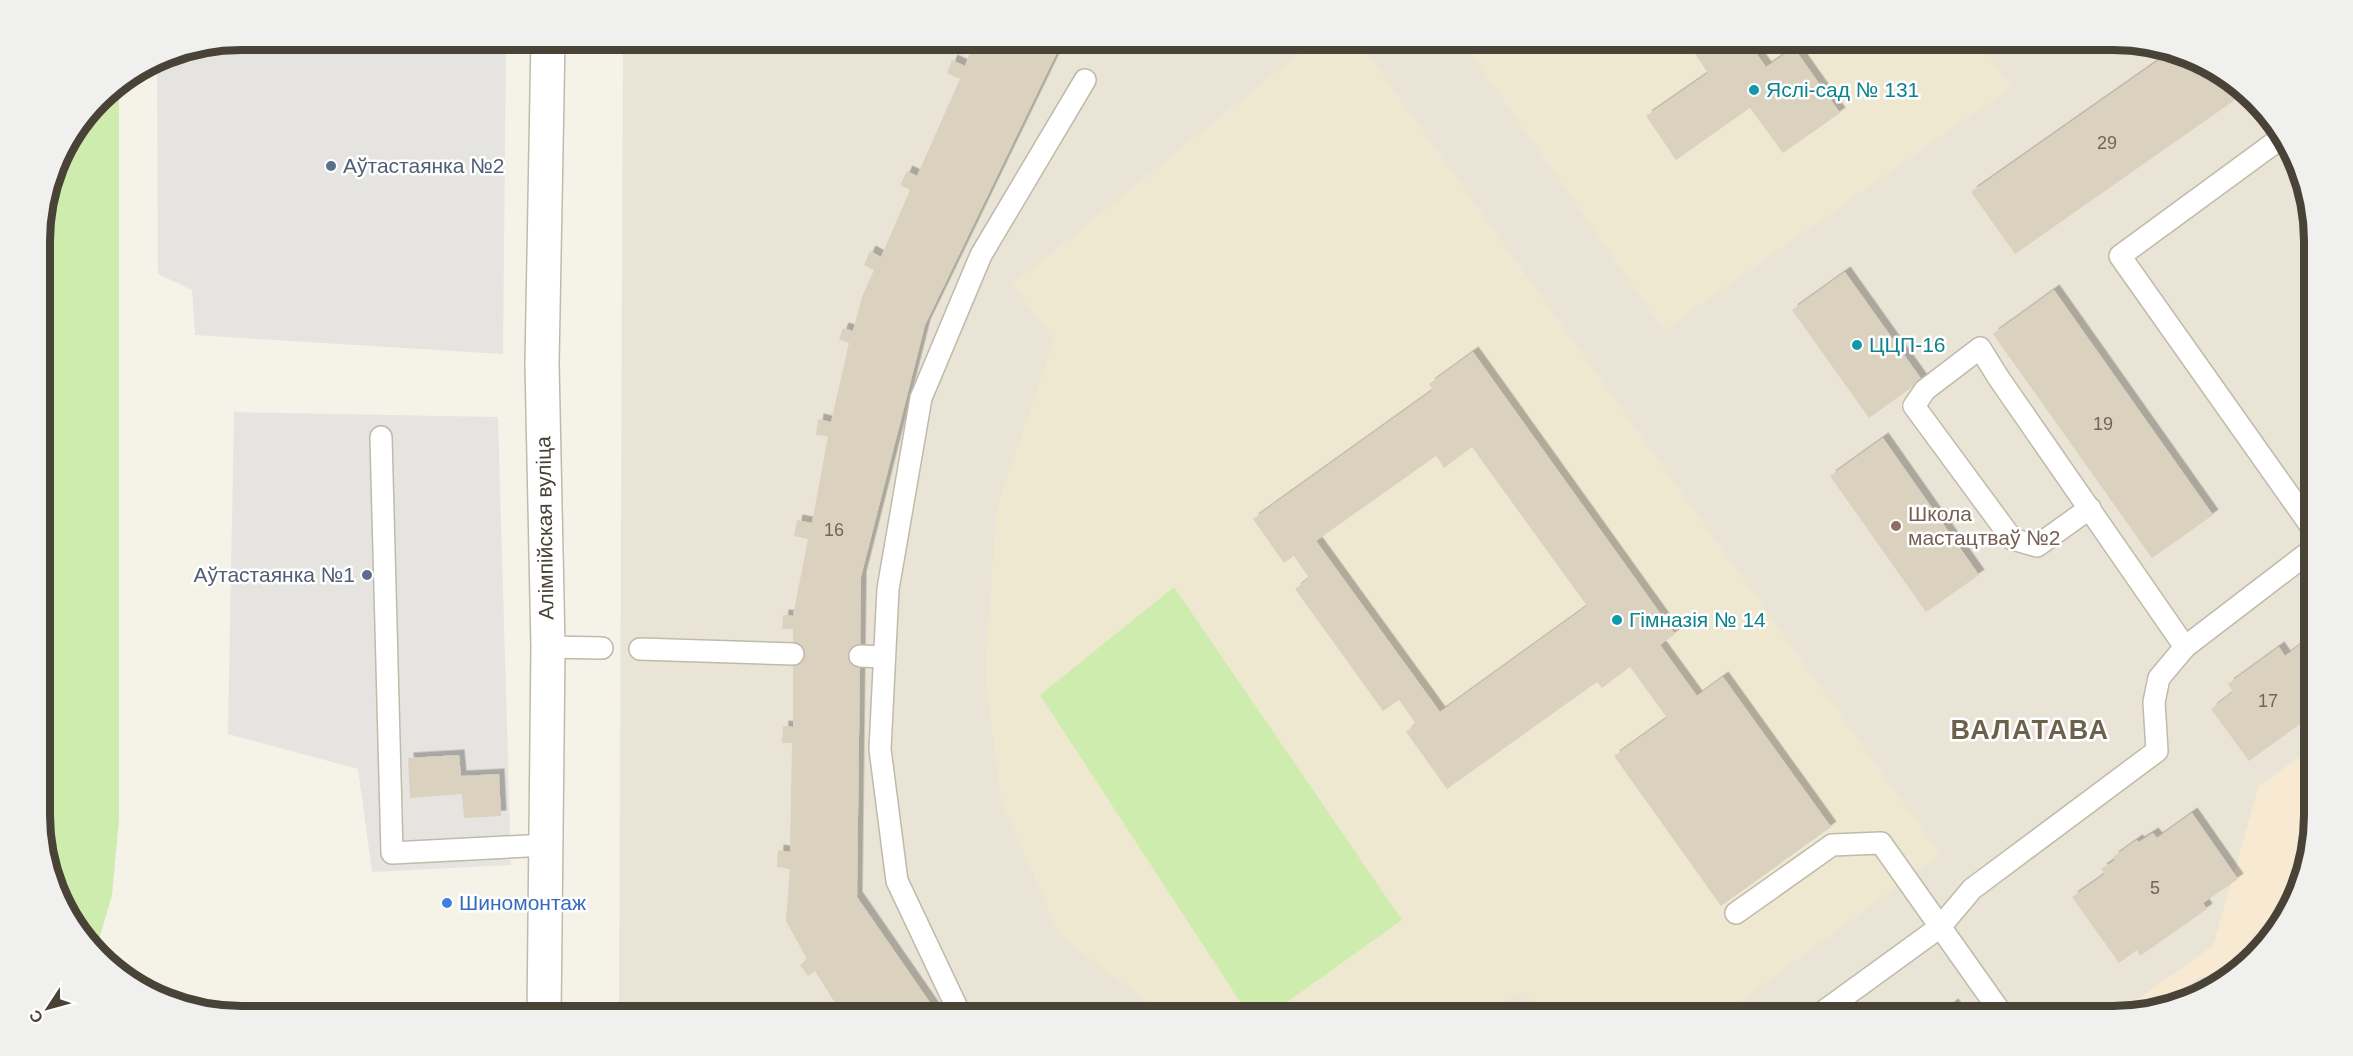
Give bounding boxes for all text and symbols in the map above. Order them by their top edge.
place label: Яслі-сад № 131 [1766,78,1919,101]
marker: Яслі-сад № 131 [1747,83,1761,97]
house number: 29 [2097,133,2117,153]
place label: Аўтастаянка №2 [343,154,504,177]
marker: Аўтастаянка №2 [324,159,338,173]
place label: ЦЦП-16 [1869,333,1946,356]
marker: ЦЦП-16 [1850,338,1864,352]
house number: 19 [2093,414,2113,434]
street label: Алімпійская вуліца [531,436,558,620]
place label: Школа мастацтваў №2 [1908,502,2060,549]
marker: Школа мастацтваў №2 [1889,519,1903,533]
house number: 16 [824,520,844,540]
place label: Аўтастаянка №1 [194,563,355,586]
marker: Аўтастаянка №1 [360,568,374,582]
place label: Гімназія № 14 [1629,608,1766,631]
marker: Гімназія № 14 [1610,613,1624,627]
house number: 17 [2258,691,2278,711]
district label: ВАЛАТАВА [1950,715,2110,745]
house number: 5 [2150,878,2160,898]
place label: Шиномонтаж [459,891,586,914]
marker: Шиномонтаж [440,896,454,910]
north arrow [18,978,78,1038]
text: С [26,1006,47,1026]

